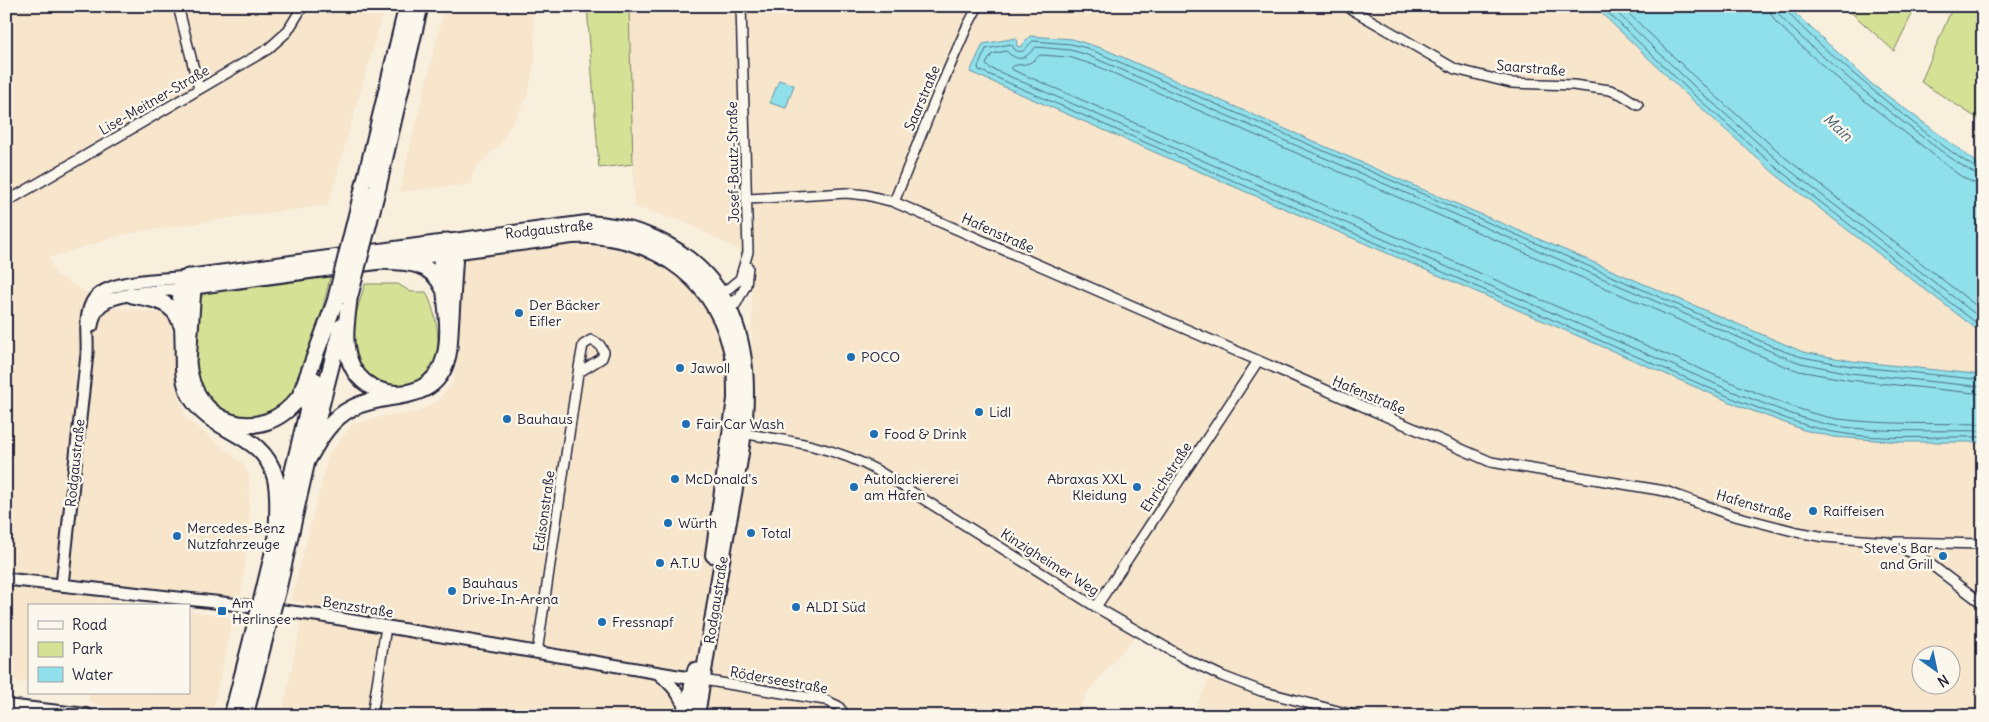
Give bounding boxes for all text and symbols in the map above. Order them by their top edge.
street label: Saarstraße [1496,56,1566,80]
street label: Lise-Meitner-Straße [96,61,212,139]
street label: Saarstraße [900,63,944,133]
street label: Josef-Bautz-Straße [723,101,743,223]
water label: Main [1820,109,1857,145]
street label: Hafenstraße [959,209,1037,257]
street label: Rodgaustraße [504,215,594,243]
place label: Der Bäcker Eifler [529,296,600,330]
marker: Der Bäcker Eifler [513,307,525,319]
place label: POCO [861,348,900,366]
marker: POCO [845,351,857,363]
place label: Jawoll [690,359,730,377]
marker: Jawoll [674,362,686,374]
street label: Hafenstraße [1330,372,1408,418]
place label: Lidl [989,403,1011,421]
marker: Lidl [973,406,985,418]
place label: Bauhaus [517,410,573,428]
marker: Bauhaus [501,413,513,425]
place label: Fair Car Wash [696,415,784,433]
street label: Rodgaustraße [61,418,89,508]
marker: Fair Car Wash [680,418,692,430]
place label: Food & Drink [884,425,967,443]
marker: Food & Drink [868,428,880,440]
street label: Ehrichstraße [1137,438,1195,516]
street label: Edisonstraße [529,469,559,553]
place label: McDonald's [685,470,758,488]
place label: Autolackiererei am Hafen [864,470,959,504]
place label: Abraxas XXL Kleidung [1047,470,1127,504]
marker: McDonald's [669,473,681,485]
marker: Autolackiererei am Hafen [848,481,860,493]
marker: Abraxas XXL Kleidung [1131,481,1143,493]
street label: Hafenstraße [1714,486,1794,524]
place label: Raiffeisen [1823,502,1884,520]
marker: Raiffeisen [1807,505,1819,517]
place label: Würth [678,514,717,532]
marker: Würth [662,517,674,529]
place label: Mercedes-Benz Nutzfahrzeuge [187,519,286,553]
place label: Total [761,524,791,542]
street label: Kinzigheimer Weg [997,524,1103,600]
marker: Total [745,527,757,539]
marker: Mercedes-Benz Nutzfahrzeuge [171,530,183,542]
place label: Steve's Bar and Grill [1864,539,1933,573]
marker: Steve's Bar and Grill [1937,550,1949,562]
place label: A.T.U [670,554,700,572]
street label: Rodgaustraße [700,555,732,645]
marker: A.T.U [654,557,666,569]
place label: Bauhaus Drive-In-Arena [462,574,559,608]
marker: Bauhaus Drive-In-Arena [446,585,458,597]
street label: Benzstraße [321,593,395,621]
place label: Am Herlinsee [232,594,291,628]
place label: ALDI Süd [806,598,866,616]
marker: ALDI Süd [790,601,802,613]
legend [28,604,190,694]
marker: Am Herlinsee [216,605,228,617]
place label: Fressnapf [612,613,674,631]
text: Road [72,615,107,634]
marker: Fressnapf [596,616,608,628]
text: Park [72,639,103,658]
north arrow [1912,644,1962,694]
street label: Röderseestraße [729,663,829,697]
text: Water [72,665,113,684]
text: N [1934,671,1952,691]

